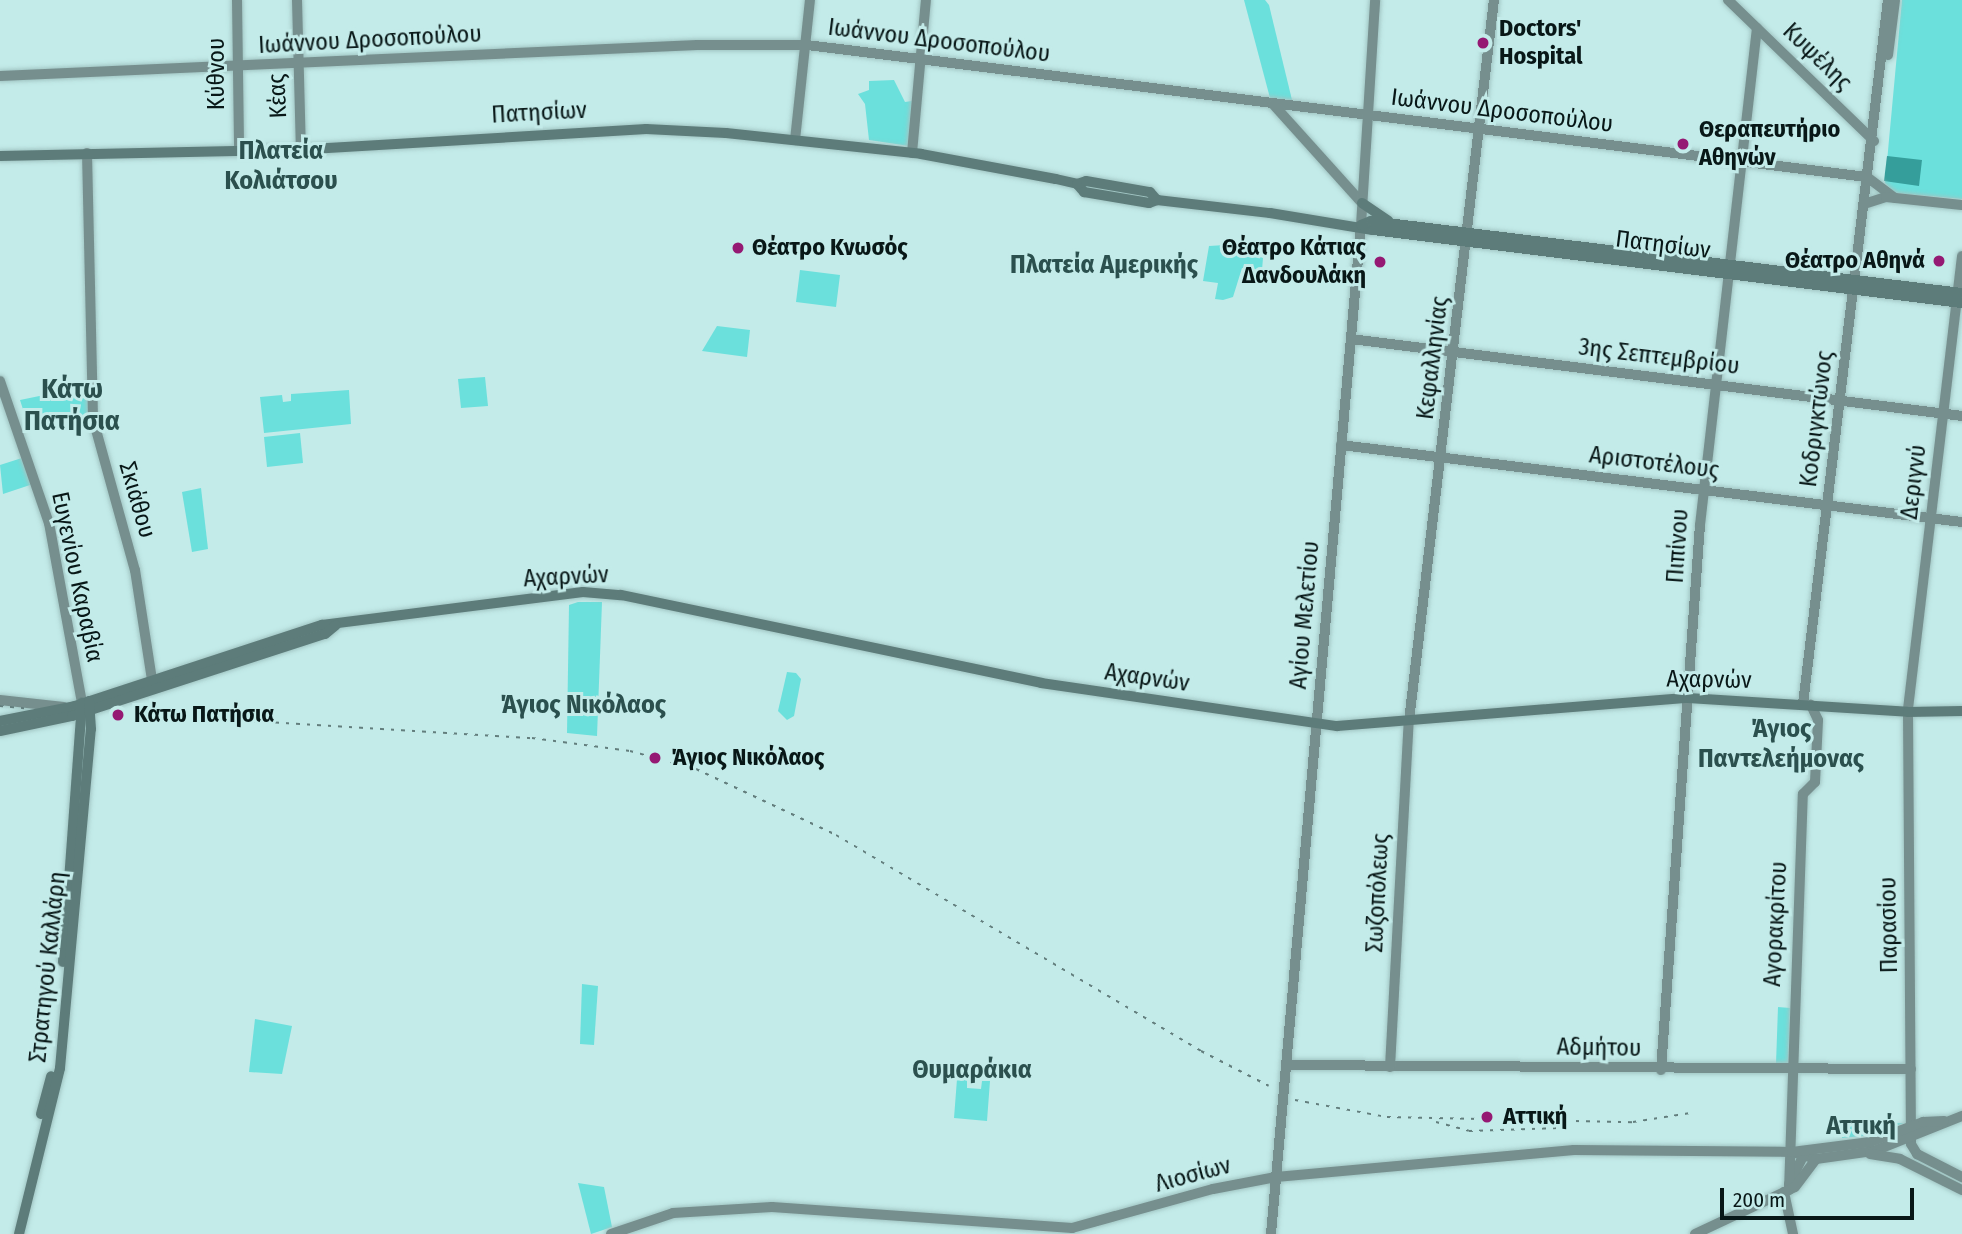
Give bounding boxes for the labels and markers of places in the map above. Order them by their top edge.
place label: Doctors' Hospital [1499,15,1582,71]
marker: Doctors' Hospital [1473,33,1493,53]
place label: Θεραπευτήριο Αθηνών [1699,116,1840,172]
marker: Θεραπευτήριο Αθηνών [1673,134,1693,154]
place label: Θέατρο Κνωσός [752,234,908,262]
place label: Θέατρο Κάτιας Δανδουλάκη [1222,234,1366,290]
marker: Θέατρο Κνωσός [730,240,746,256]
place label: Θέατρο Αθηνά [1785,247,1925,275]
marker: Θέατρο Αθηνά [1931,253,1947,269]
marker: Θέατρο Κάτιας Δανδουλάκη [1372,254,1388,270]
place label: Κάτω Πατήσια [134,701,274,729]
marker: Κάτω Πατήσια [108,705,128,725]
place label: Άγιος Νικόλαος [671,744,824,772]
marker: Άγιος Νικόλαος [645,748,665,768]
place label: Αττική [1503,1103,1567,1131]
marker: Αττική [1477,1107,1497,1127]

